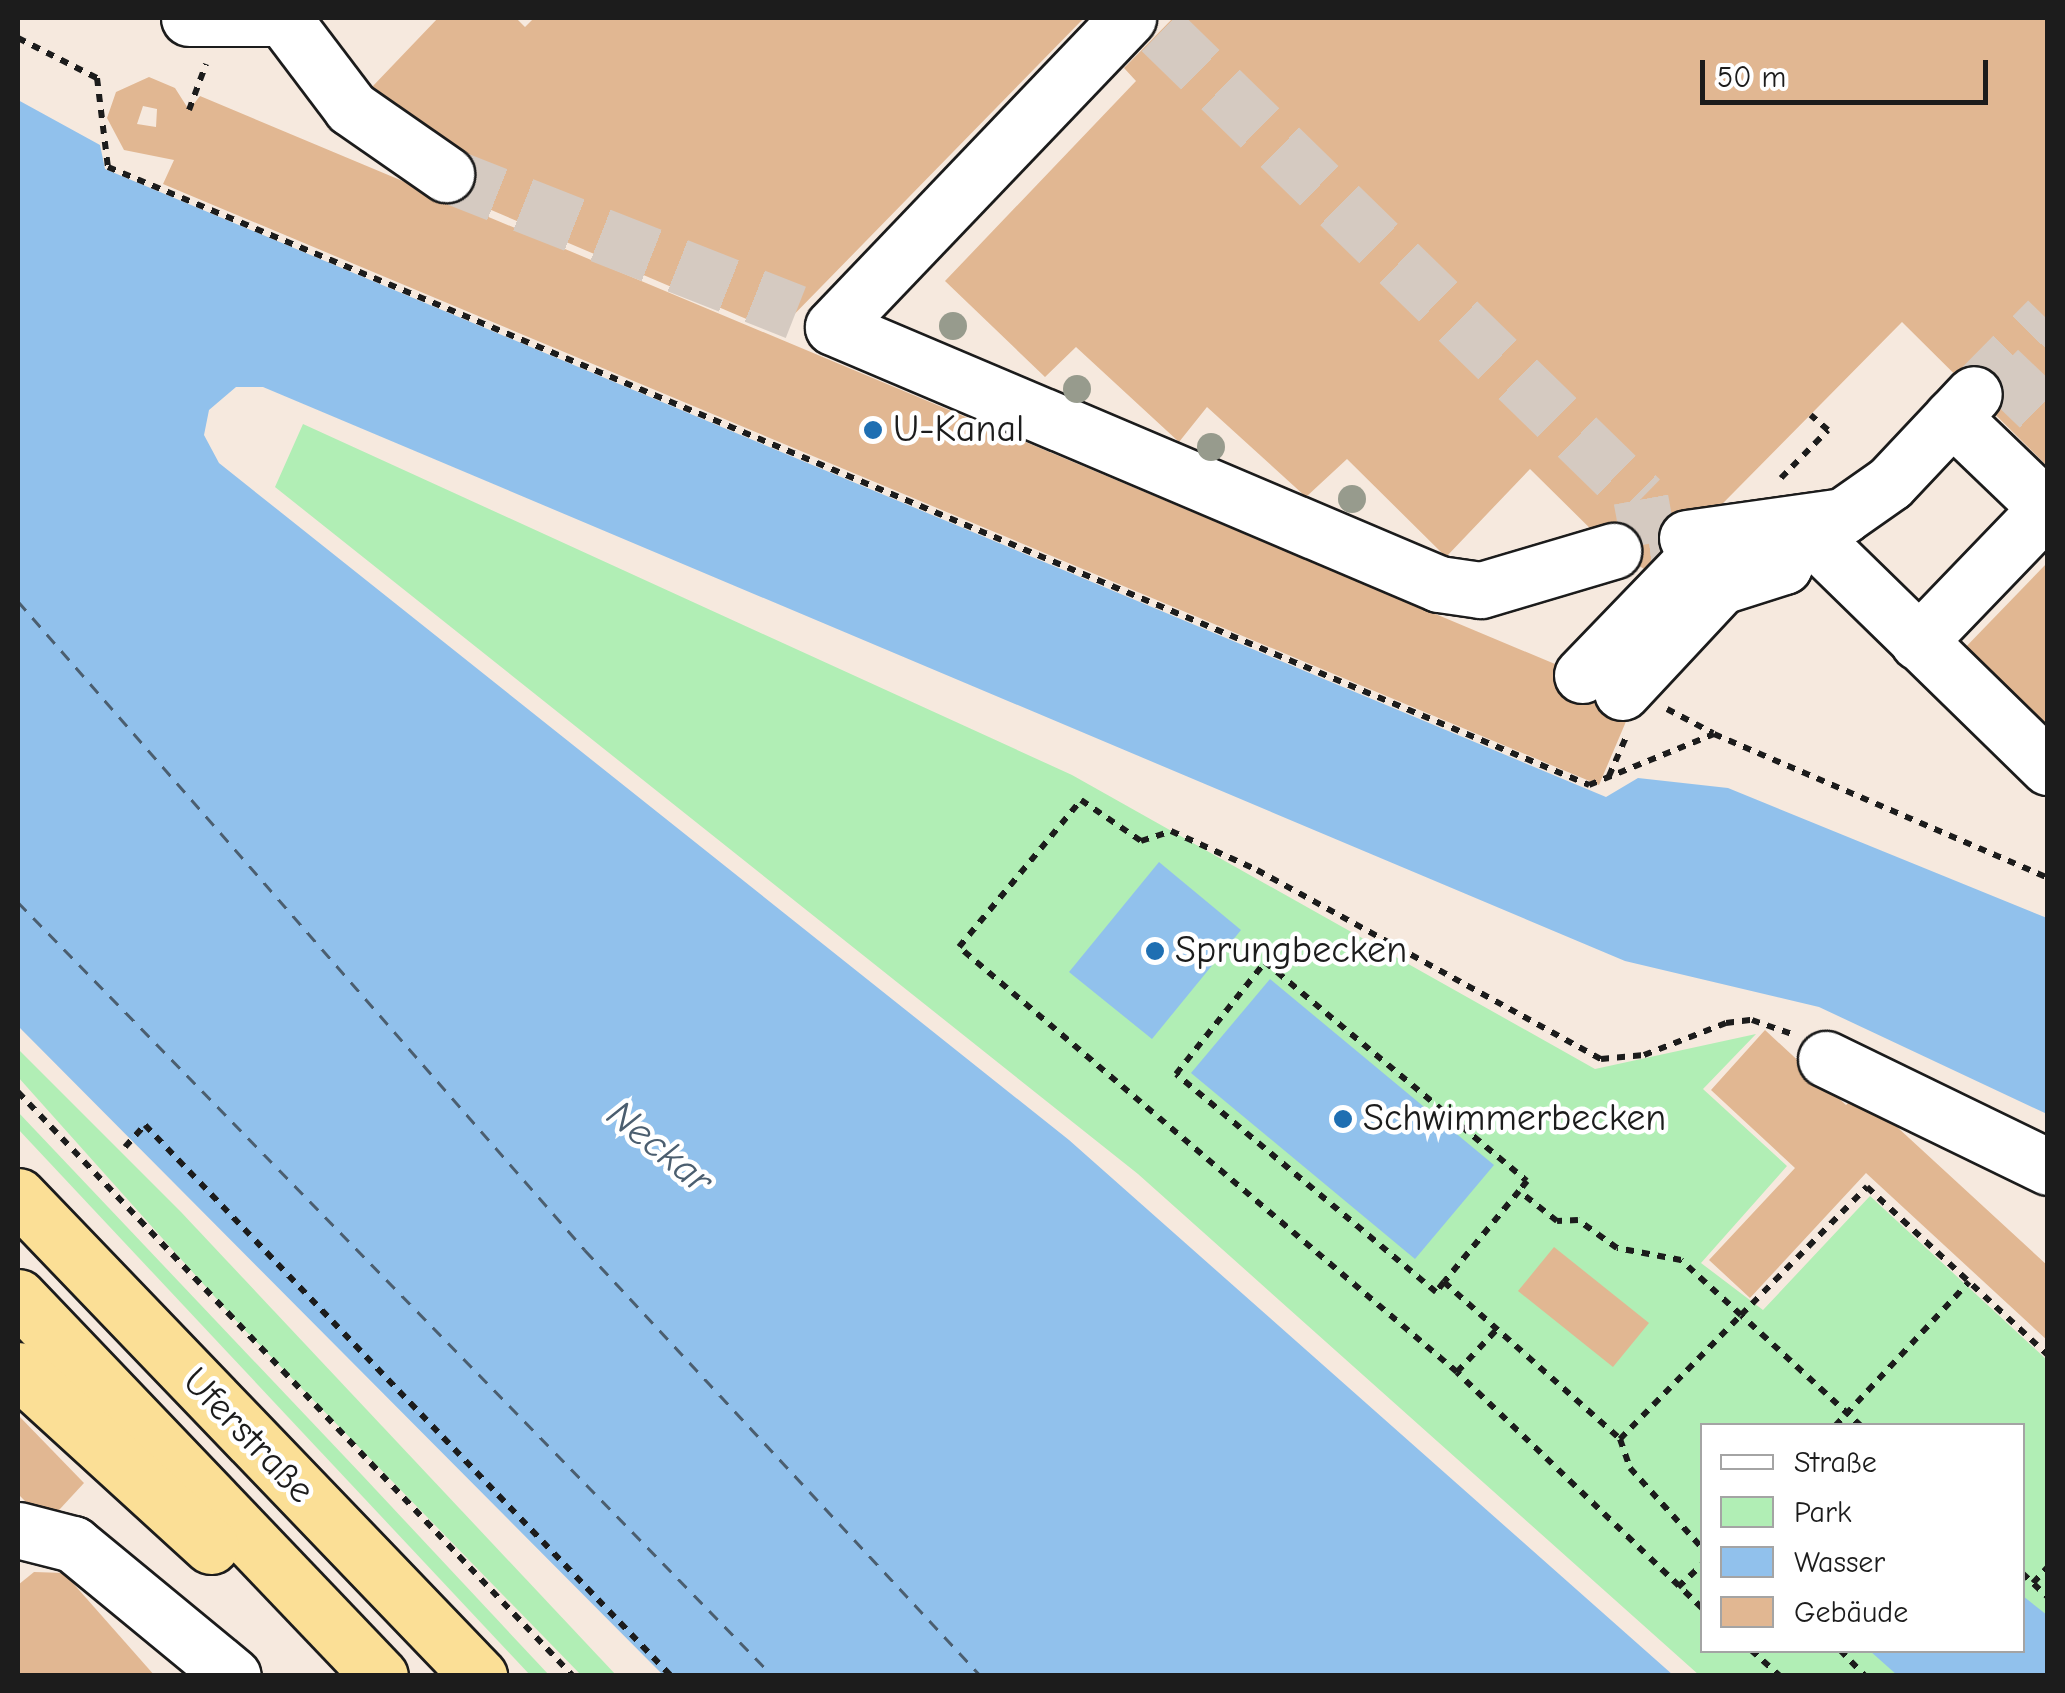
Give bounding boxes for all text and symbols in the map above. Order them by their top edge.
scale bar [1705,40,1992,102]
text: 50 m [1717,60,1786,95]
place label: U-Kanal [893,407,1024,453]
marker: U-Kanal [862,419,884,441]
place label: Sprungbecken [1175,928,1407,974]
marker: Sprungbecken [1144,940,1166,962]
water label: Neckar [598,1090,722,1204]
place label: Schwimmerbecken [1363,1096,1666,1142]
marker: Schwimmerbecken [1332,1108,1354,1130]
street label: Uferstraße [173,1359,323,1513]
legend [1700,1423,2025,1653]
text: Straße [1794,1445,1877,1480]
text: Park [1794,1495,1851,1530]
text: Wasser [1794,1545,1885,1580]
text: Gebäude [1794,1595,1908,1630]

